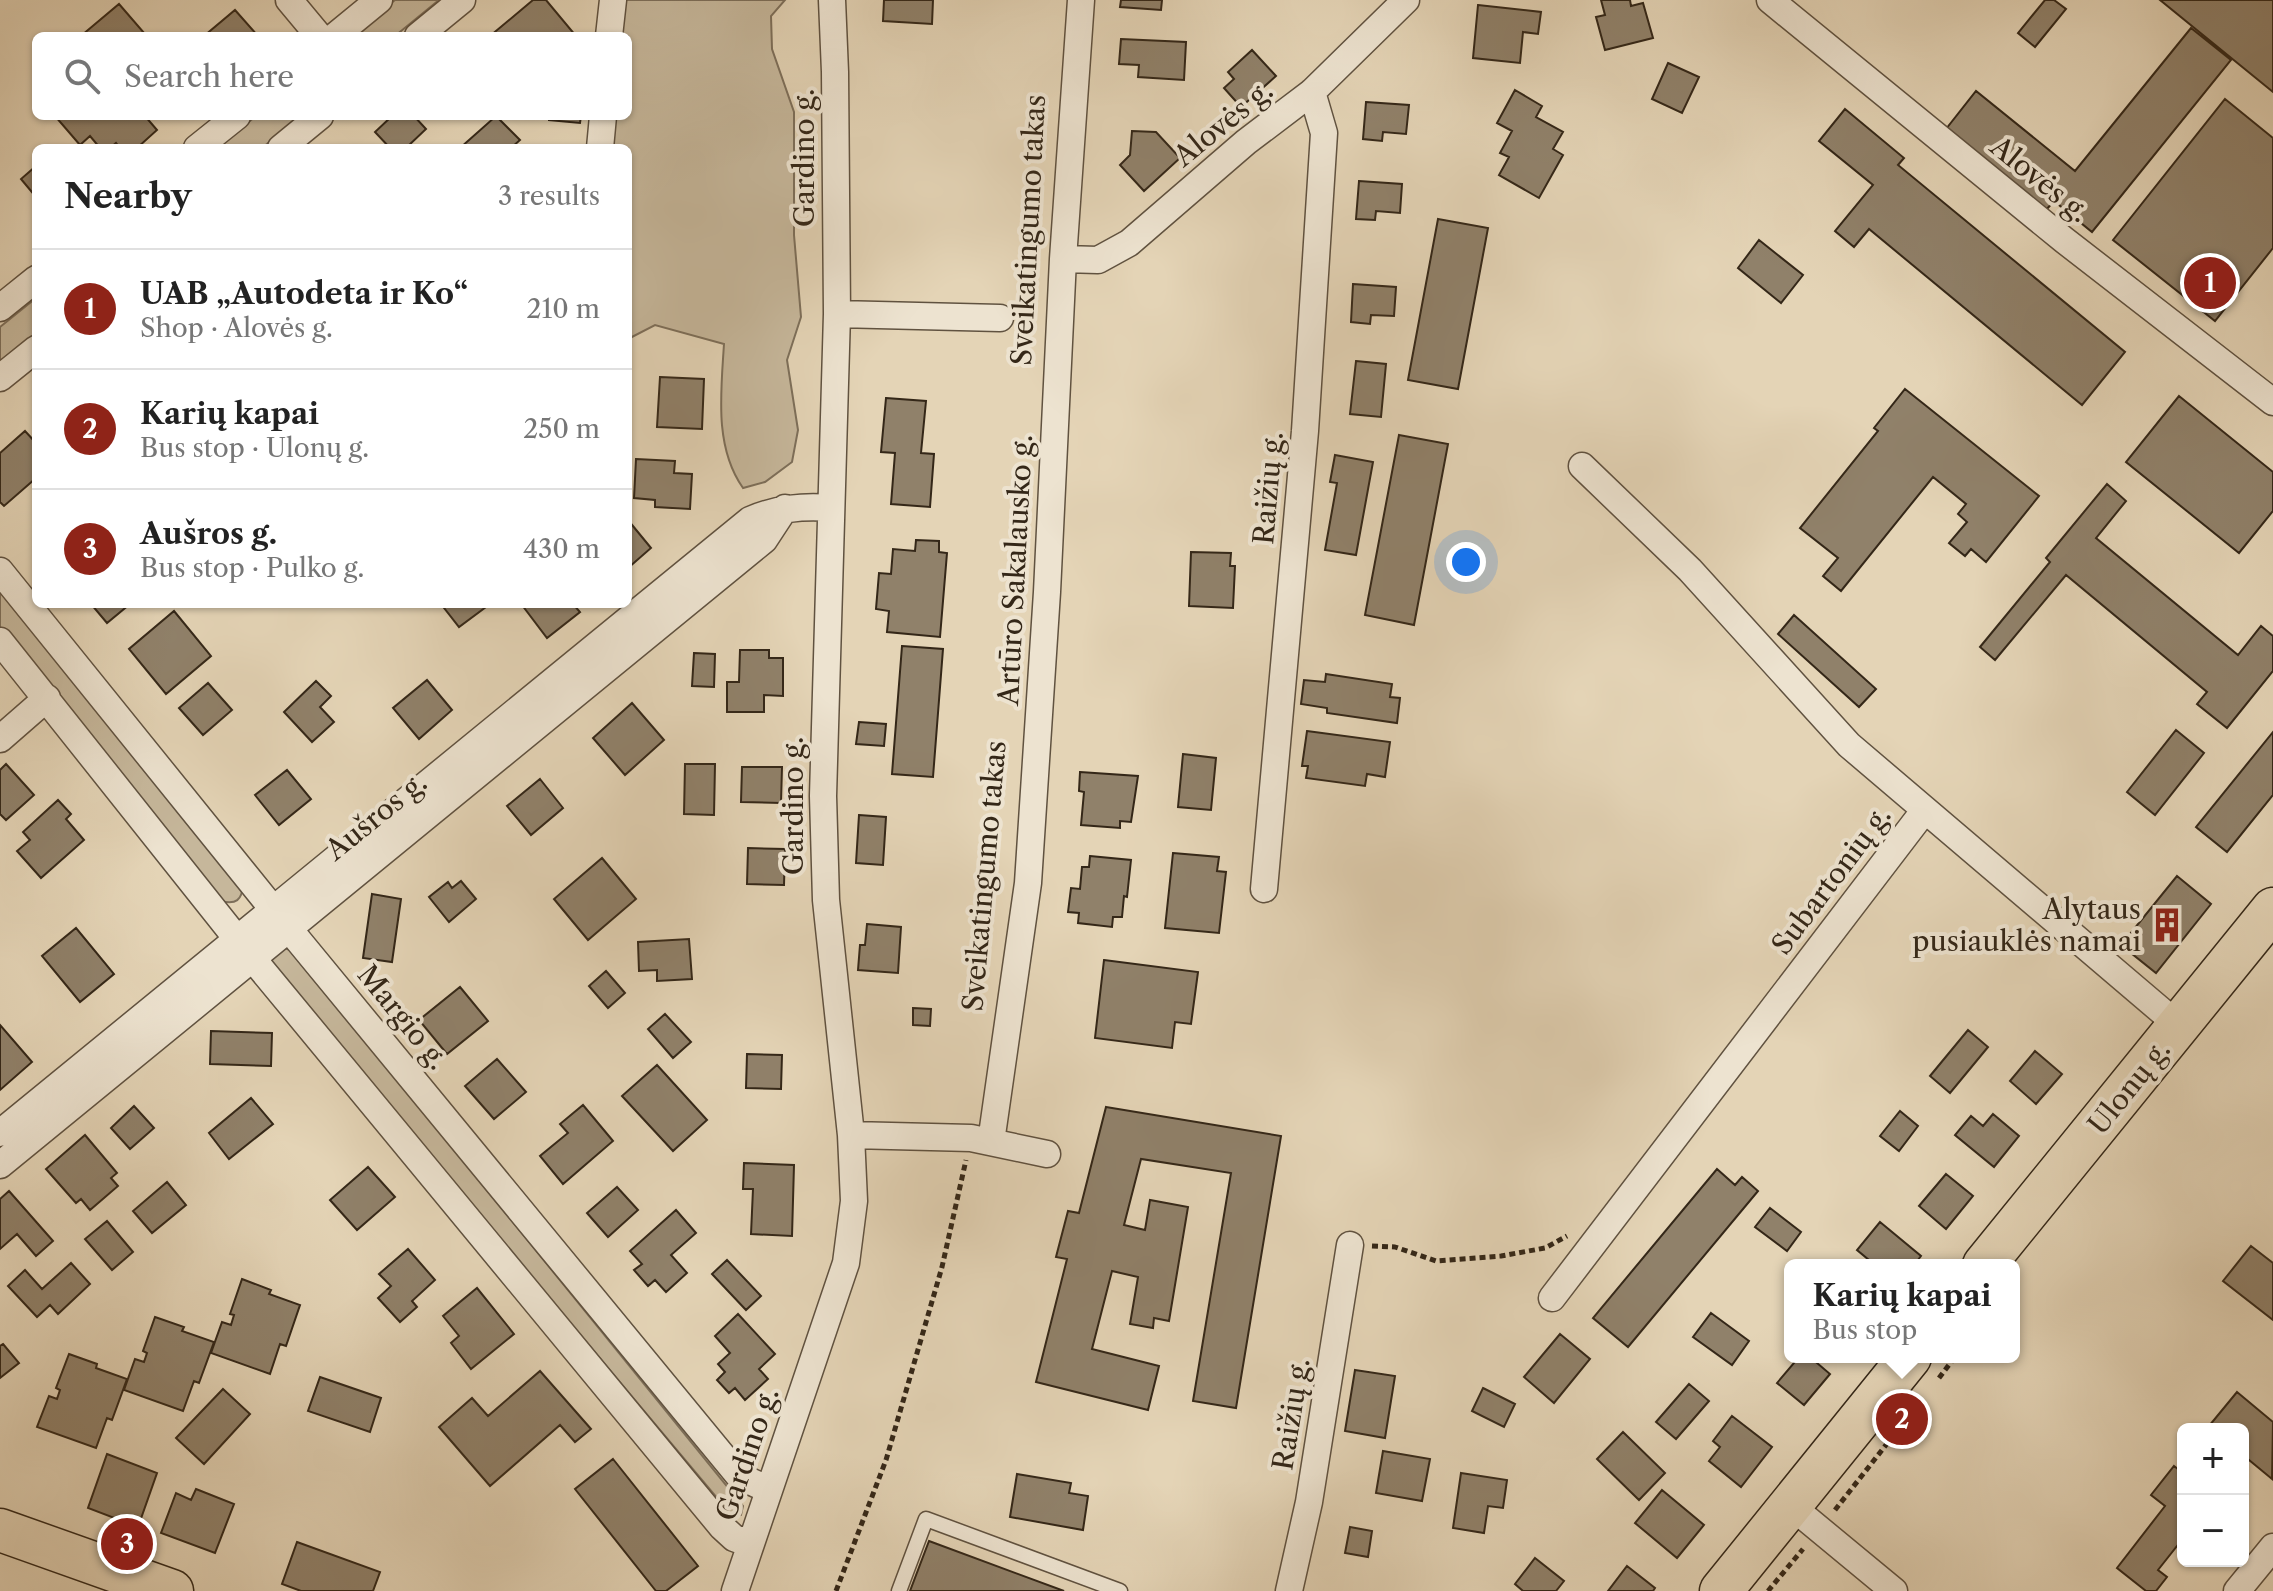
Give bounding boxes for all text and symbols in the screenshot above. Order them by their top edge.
search box [32,32,632,120]
icon: search [60,54,104,98]
text: Search here [124,58,294,95]
street label: Alovės g. [1166,73,1279,174]
street label: Gardino g. [787,89,821,227]
street label: Sveikatingumo takas [1004,94,1052,366]
street label: Alovės g. [1983,128,2096,229]
text: Nearby [64,175,192,217]
text: 3 results [498,180,600,212]
pin: 1 [2184,253,2236,313]
text: UAB „Autodeta ir Ko“ [140,275,468,312]
text: 1 [84,293,96,325]
text: 210 m [527,293,600,325]
text: Shop · Alovės g. [140,312,333,344]
text: Karių kapai [140,395,319,432]
text: 2 [82,413,98,445]
text: 250 m [523,413,600,445]
street label: Raižių g. [1246,430,1290,546]
text: Bus stop · Ulonų g. [140,432,369,464]
street label: Artūro Sakalausko g. [991,434,1039,707]
text: Aušros g. [140,515,277,552]
text: 3 [83,533,97,565]
text: 430 m [523,533,600,565]
your location [1446,542,1486,582]
text: Bus stop · Pulko g. [140,552,364,584]
street label: Gardino g. [776,737,810,875]
street label: Sveikatingumo takas [955,739,1013,1013]
street label: Aušros g. [318,765,433,868]
street label: Subartonių g. [1764,799,1898,961]
place label: Alytaus pusiauklės namai [1912,892,2141,958]
building icon: Alytaus pusiauklės namai [2148,906,2186,944]
street label: Margio g. [351,958,455,1076]
street label: Ulonų g. [2081,1033,2177,1141]
popup [1784,1259,2020,1363]
text: Karių kapai [1812,1277,1992,1314]
text: Bus stop [1812,1314,1917,1346]
street label: Raižių g. [1265,1355,1317,1473]
street label: Gardino g. [708,1383,786,1525]
pin: 2 [1876,1389,1928,1449]
map controls [2177,1423,2249,1567]
button: + [2177,1423,2249,1495]
button: − [2177,1495,2249,1567]
pin: 3 [101,1514,153,1574]

